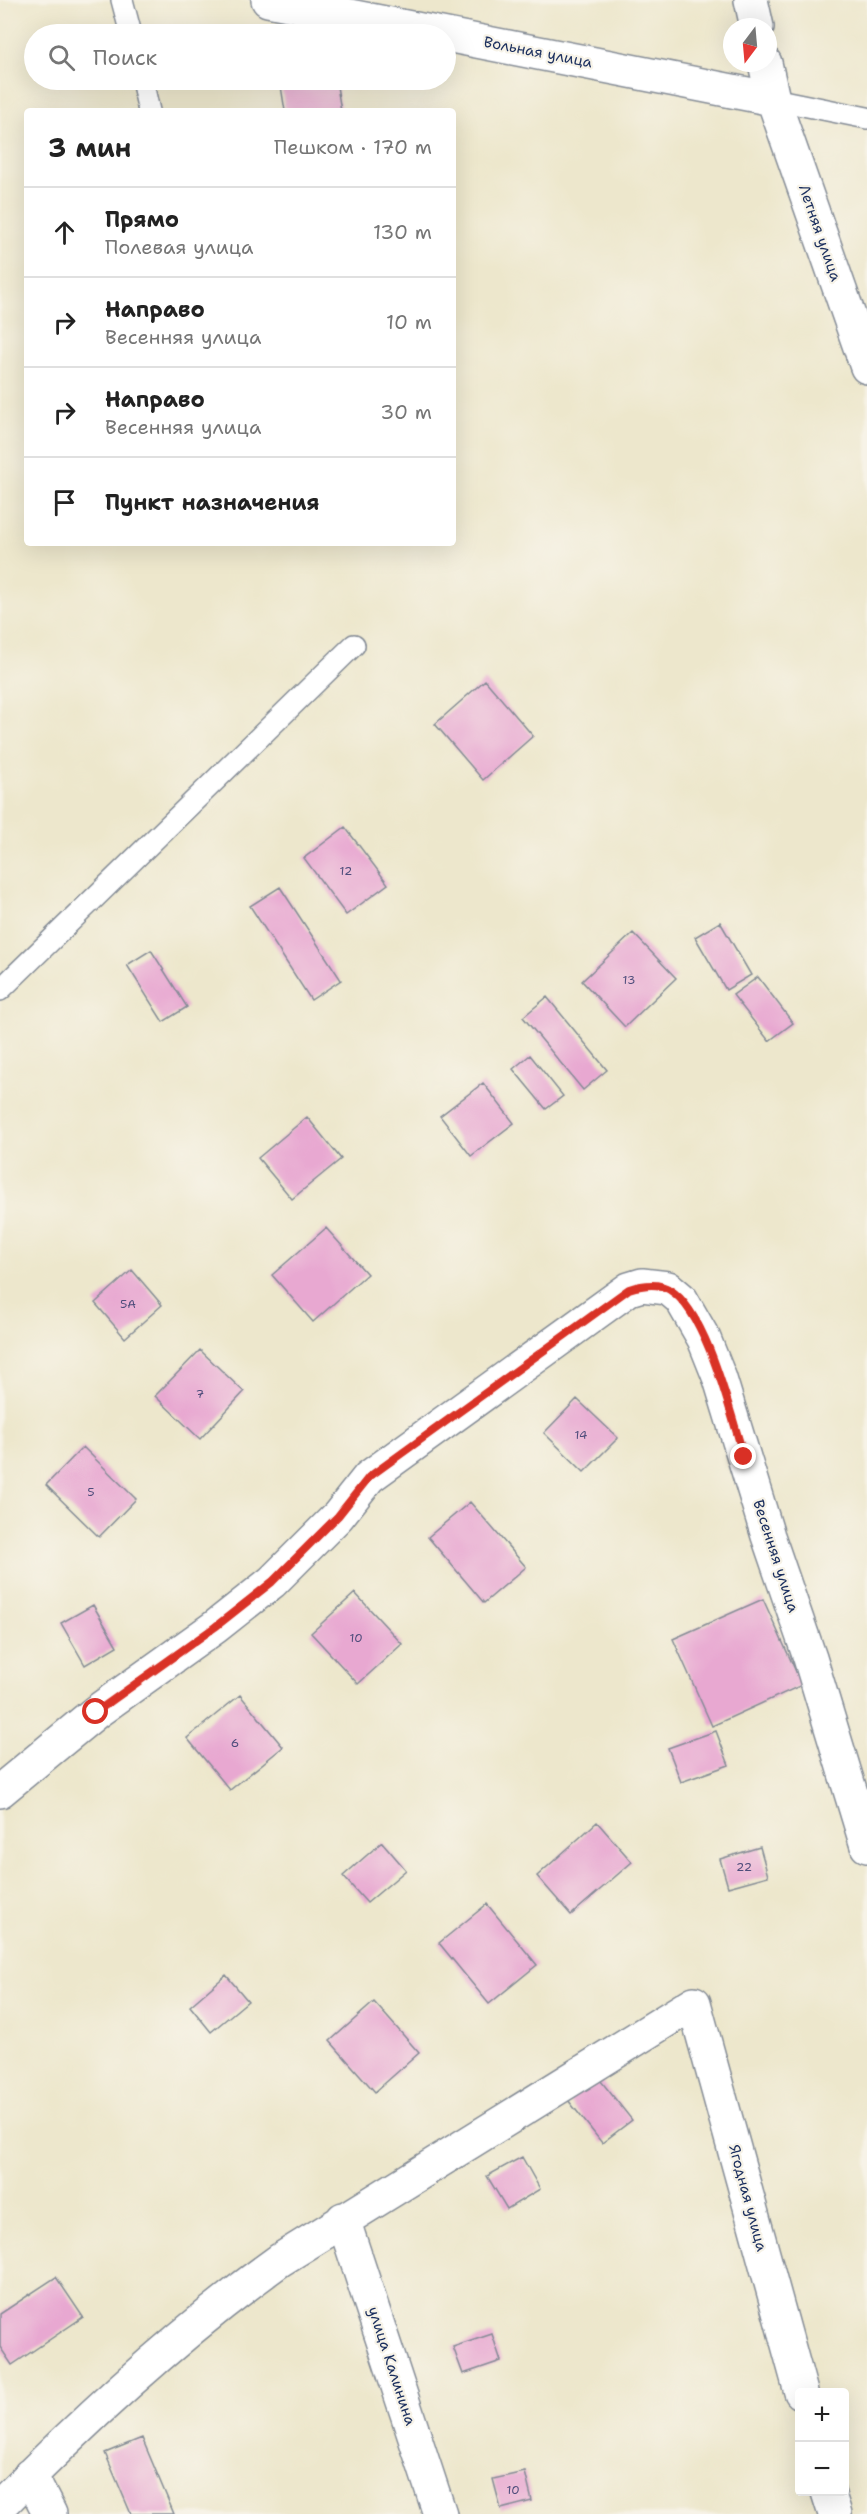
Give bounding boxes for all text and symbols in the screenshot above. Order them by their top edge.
north arrow [723,18,777,72]
search box [24,24,456,90]
street label: Вольная улица [482,32,595,72]
icon: search [45,41,78,74]
text: Поиск [93,43,157,72]
text: 3 мин [48,130,131,165]
text: Пешком · 170 m [274,134,432,160]
street label: Летняя улица [794,182,846,285]
text: Прямо [105,205,179,234]
icon: ahead [48,216,81,249]
text: 130 m [373,219,432,245]
text: Полевая улица [105,234,254,260]
text: Направо [105,295,205,324]
icon: right [48,306,81,339]
text: 10 m [386,309,432,335]
text: Весенняя улица [105,324,261,350]
text: Направо [105,385,205,414]
icon: right [48,396,81,429]
text: 30 m [380,399,432,425]
text: Весенняя улица [105,414,261,440]
icon: arrive [48,486,81,519]
text: Пункт назначения [105,488,319,517]
house number: 12 [340,863,352,879]
house number: 13 [623,972,635,988]
house number: 5А [120,1296,136,1312]
house number: 7 [196,1386,204,1402]
house number: 14 [575,1427,587,1443]
route end [730,1443,756,1469]
house number: 5 [87,1484,95,1500]
street label: Весенняя улица [748,1497,804,1615]
house number: 10 [349,1630,363,1646]
route start [82,1698,108,1724]
house number: 6 [231,1735,239,1751]
house number: 22 [736,1859,752,1875]
street label: Ягодная улица [724,2142,772,2254]
street label: улица Калинина [363,2304,421,2429]
map controls [795,2388,849,2496]
button: + [795,2388,849,2442]
button: − [795,2442,849,2496]
house number: 10 [506,2482,520,2498]

